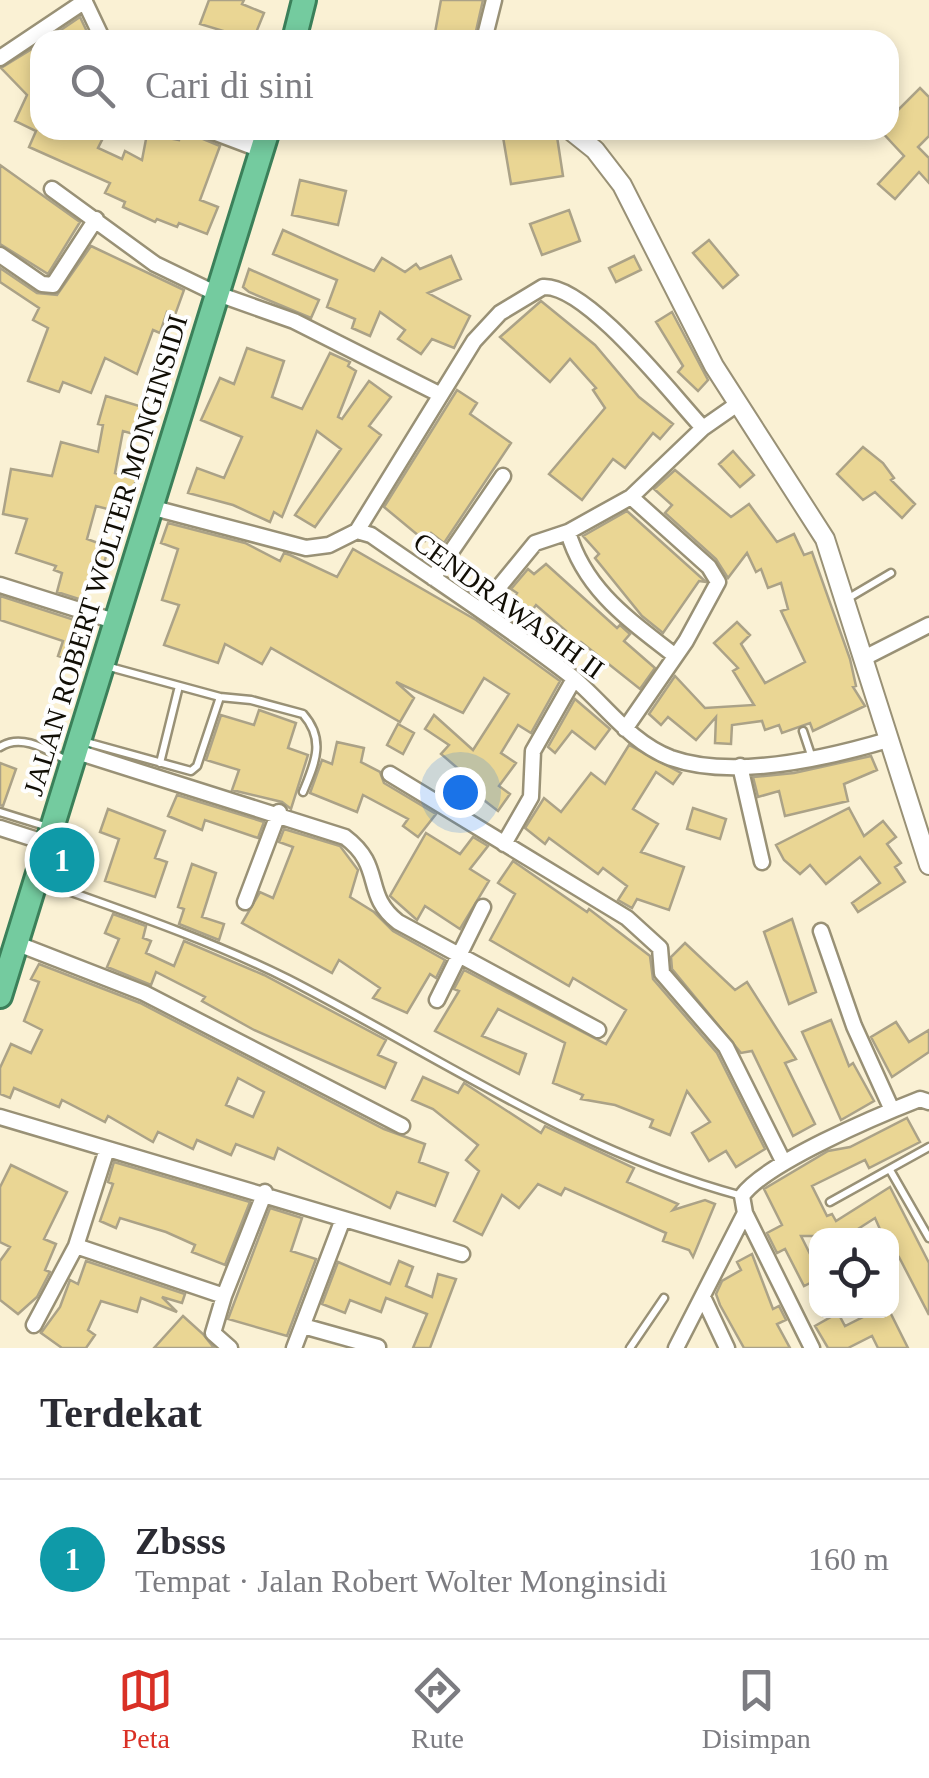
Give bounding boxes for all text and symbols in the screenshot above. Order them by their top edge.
search box [30,30,899,140]
icon: search [65,58,120,113]
text: Cari di sini [145,64,314,106]
street label: JALAN ROBERT WOLTER MONGINSIDI [17,311,194,799]
street label: CENDRAWASIH II [408,526,610,685]
your location [435,767,486,818]
pin: 1 [30,822,94,898]
map controls [809,1228,899,1318]
button: locate [809,1228,899,1318]
text: Terdekat [40,1390,202,1436]
text: Zbsss [135,1520,226,1562]
text: 1 [65,1541,81,1577]
text: 160 m [808,1541,889,1577]
text: Tempat · Jalan Robert Wolter Monginsidi [135,1563,667,1599]
tab: Peta [118,1663,173,1755]
tab: Rute [410,1663,465,1755]
tab: Disimpan [702,1663,811,1755]

